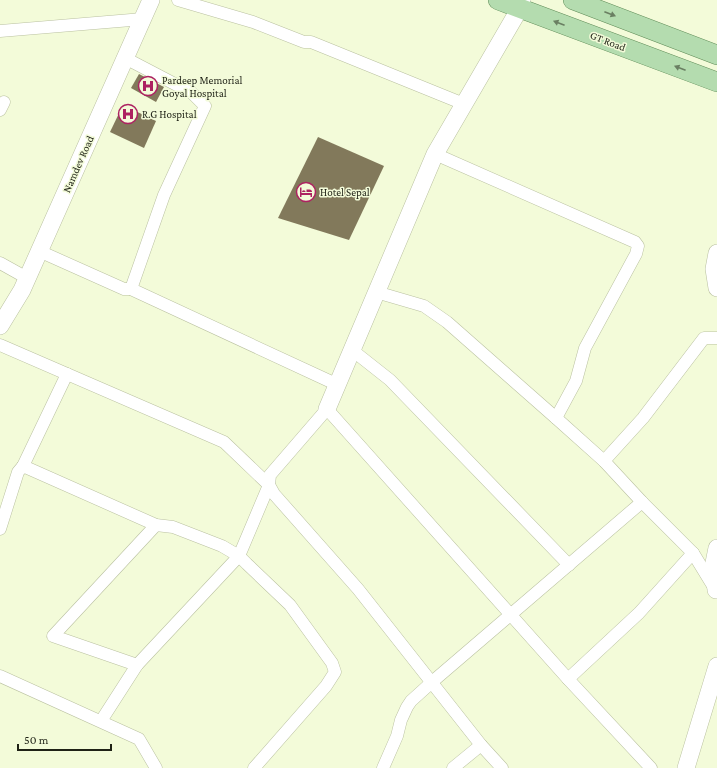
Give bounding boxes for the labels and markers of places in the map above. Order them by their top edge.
place label: Pardeep Memorial Goyal Hospital [162,74,243,100]
hospital icon: Pardeep Memorial Goyal Hospital [137,75,159,97]
hospital icon: R.G Hospital [117,103,139,125]
place label: R.G Hospital [142,108,197,121]
hotel icon: Hotel Sepal [295,181,317,203]
place label: Hotel Sepal [320,186,370,199]

